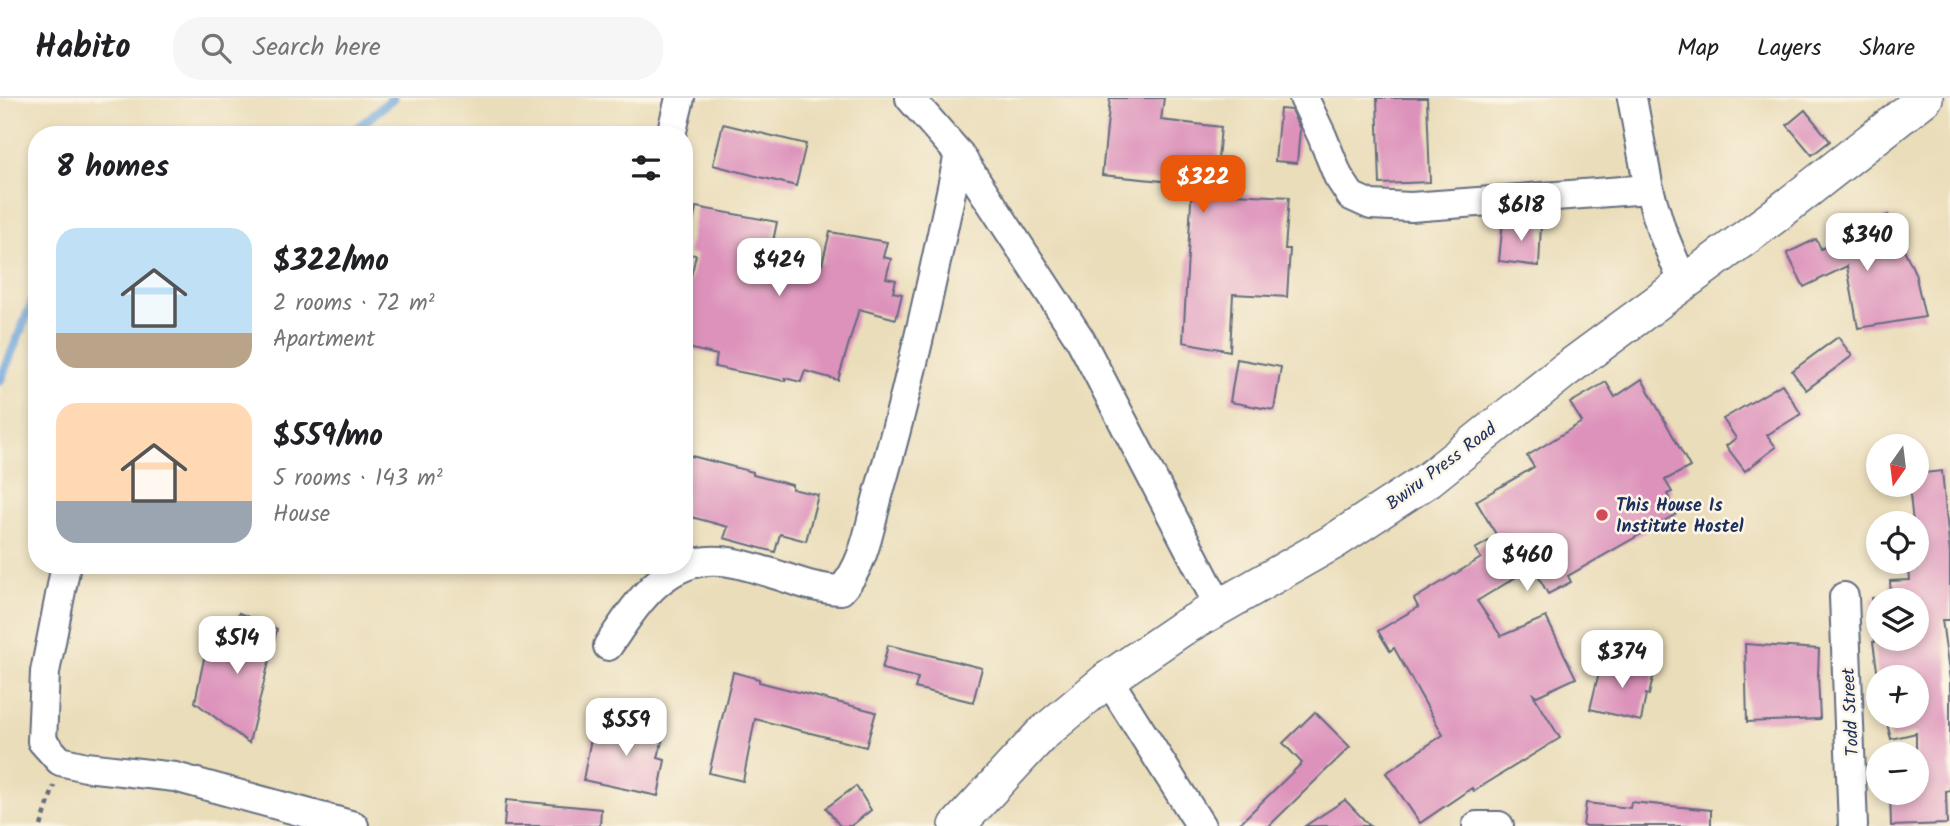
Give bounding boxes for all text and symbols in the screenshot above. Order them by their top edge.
search box [173,17,663,80]
text: Habito [35,22,131,75]
text: Search here [253,27,381,69]
icon: search [197,29,235,67]
text: Map [1677,29,1719,68]
text: Layers [1757,29,1821,68]
text: Share [1859,29,1915,68]
text: 8 homes [56,144,169,192]
icon: filters [627,149,665,187]
pin: $322 [1162,156,1244,215]
text: $322 [1176,160,1230,196]
pin: $618 [1480,184,1562,243]
text: $618 [1498,188,1544,224]
pin: $340 [1826,214,1908,273]
text: $340 [1842,218,1892,254]
text: $322/mo [273,238,389,286]
pin: $424 [738,238,820,298]
text: $424 [753,243,805,279]
icon: home [112,256,196,340]
text: 2 rooms · 72 m² [273,286,435,322]
text: Apartment [273,322,375,358]
text: $559/mo [273,413,383,461]
street label: Bwiru Press Road [1380,415,1504,519]
icon: home [112,431,196,515]
north arrow [1866,434,1928,497]
map controls [1866,434,1929,805]
text: 5 rooms · 143 m² [273,461,443,497]
place label: This House Is Institute Hostel [1616,492,1744,542]
text: House [273,497,330,533]
marker: This House Is Institute Hostel [1594,507,1610,523]
button: locate [1866,511,1929,574]
pin: $460 [1486,533,1568,593]
text: $460 [1502,538,1552,574]
button: layers [1866,588,1929,651]
pin: $514 [196,616,278,676]
text: $514 [215,621,259,657]
pin: $374 [1581,630,1663,690]
text: $374 [1597,635,1647,671]
button: + [1866,665,1929,728]
street label: Todd Street [1835,666,1868,757]
pin: $559 [585,698,667,758]
text: $559 [602,703,650,739]
button: − [1866,742,1929,805]

